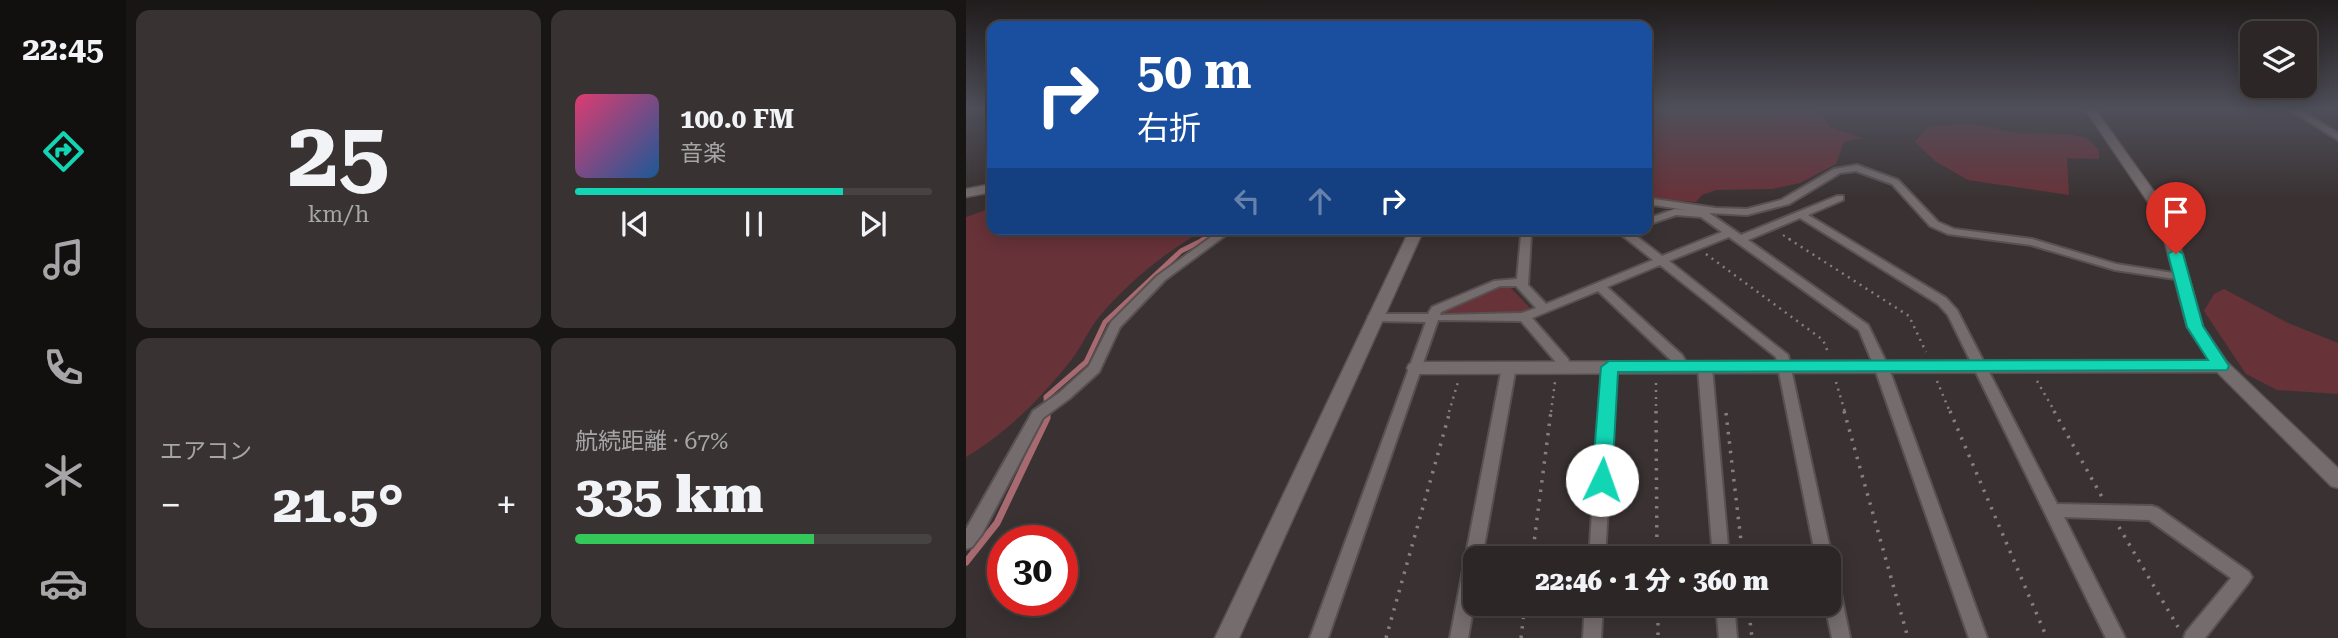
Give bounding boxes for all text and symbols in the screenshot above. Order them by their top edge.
map controls [2240,21,2317,98]
button: layers [2240,21,2317,98]
text: 22:45 [22,30,104,68]
text: 50 m [1137,43,1252,100]
icon: right [1022,49,1113,140]
text: 25 [288,102,389,208]
text: 100.0 FM [680,104,794,134]
text: 右折 [1137,109,1201,147]
icon: directions [39,127,88,176]
text: 音楽 [680,140,726,167]
icon: left [1228,182,1266,220]
icon: ahead [1301,182,1339,220]
icon: right [1374,182,1412,220]
pin [2146,182,2206,254]
icon: arrive [2157,193,2195,231]
text: km/h [308,201,369,228]
icon: previous [616,205,654,243]
icon: pause [735,205,773,243]
icon: next [854,205,892,243]
icon: music [39,235,88,284]
icon: phone [39,343,88,392]
text: 航続距離 · 67% [575,428,728,455]
text: エアコン [160,438,252,465]
position arrow [1565,443,1639,517]
icon: climate [39,451,88,500]
text: 335 km [575,464,763,525]
text: 21.5° [273,474,404,535]
text: − [160,483,181,527]
text: + [496,483,517,527]
speed limit sign: 30 [987,525,1078,616]
icon: car [39,559,88,608]
text: 22:46 · 1 分 · 360 m [1535,566,1769,596]

